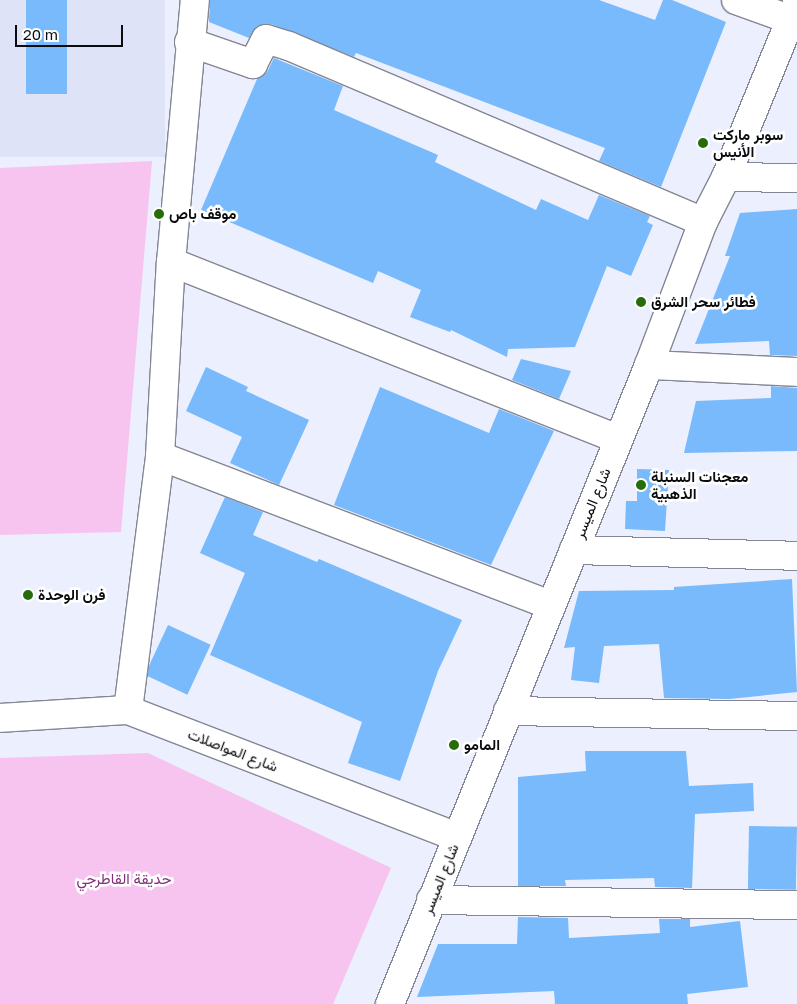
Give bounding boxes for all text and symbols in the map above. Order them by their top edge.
scale bar [18,15,125,47]
text: 20 m [23,25,58,43]
place label: سوبر ماركت الأنيس [713,125,783,160]
marker: سوبر ماركت الأنيس [697,137,709,149]
place label: موقف باص [169,205,236,223]
marker: موقف باص [153,208,165,220]
place label: فطائر سحر الشرق [651,293,756,311]
marker: فطائر سحر الشرق [635,296,647,308]
street label: شارع الميسر [570,465,614,541]
place label: معجنات السنبلة الذهبية [651,467,748,502]
marker: معجنات السنبلة الذهبية [635,479,647,491]
place label: فرن الوحدة [38,586,105,604]
marker: فرن الوحدة [22,589,34,601]
street label: شارع المواصلات [185,725,281,775]
place label: المامو [464,736,500,754]
marker: المامو [448,739,460,751]
street label: شارع الميسر [418,841,462,917]
park label: حديقة القاطرجي [76,870,172,888]

